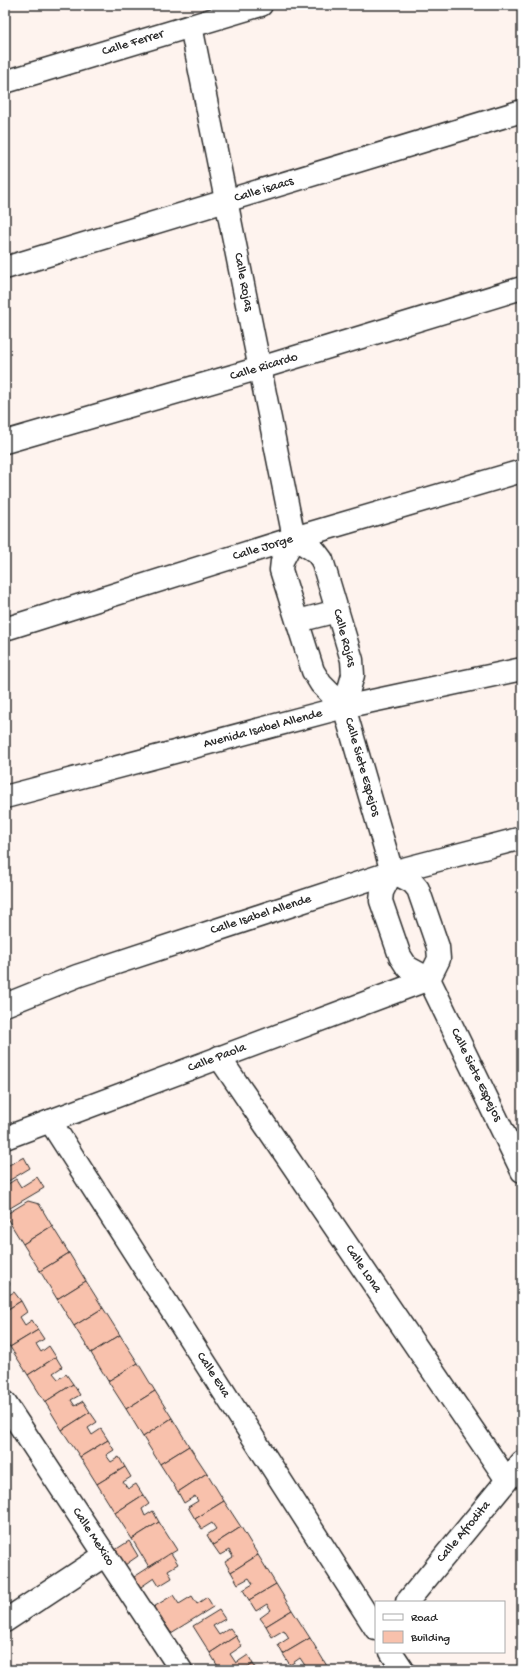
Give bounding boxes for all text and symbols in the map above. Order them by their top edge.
street label: Calle Ferrer [100,26,167,59]
street label: Calle isaacs [233,174,297,206]
street label: Calle Rojas [230,252,256,314]
street label: Calle Ricardo [228,350,300,384]
street label: Calle Jorge [231,532,295,564]
street label: Calle Rojas [329,608,359,670]
street label: Avenida Isabel Allende [202,706,324,752]
street label: Calle Siete Espejos [341,716,384,819]
street label: Calle Isabel Allende [209,892,314,938]
street label: Calle Siete Espejos [447,1026,506,1125]
street label: Calle Paola [186,1040,249,1076]
street label: Calle Lona [341,1242,385,1297]
street label: Calle Eva [193,1350,234,1401]
street label: Calle Afrodita [434,1498,495,1566]
street label: Calle Mexico [69,1505,117,1569]
legend [375,1601,505,1653]
text: Road [411,1612,438,1626]
text: Building [410,1632,450,1646]

